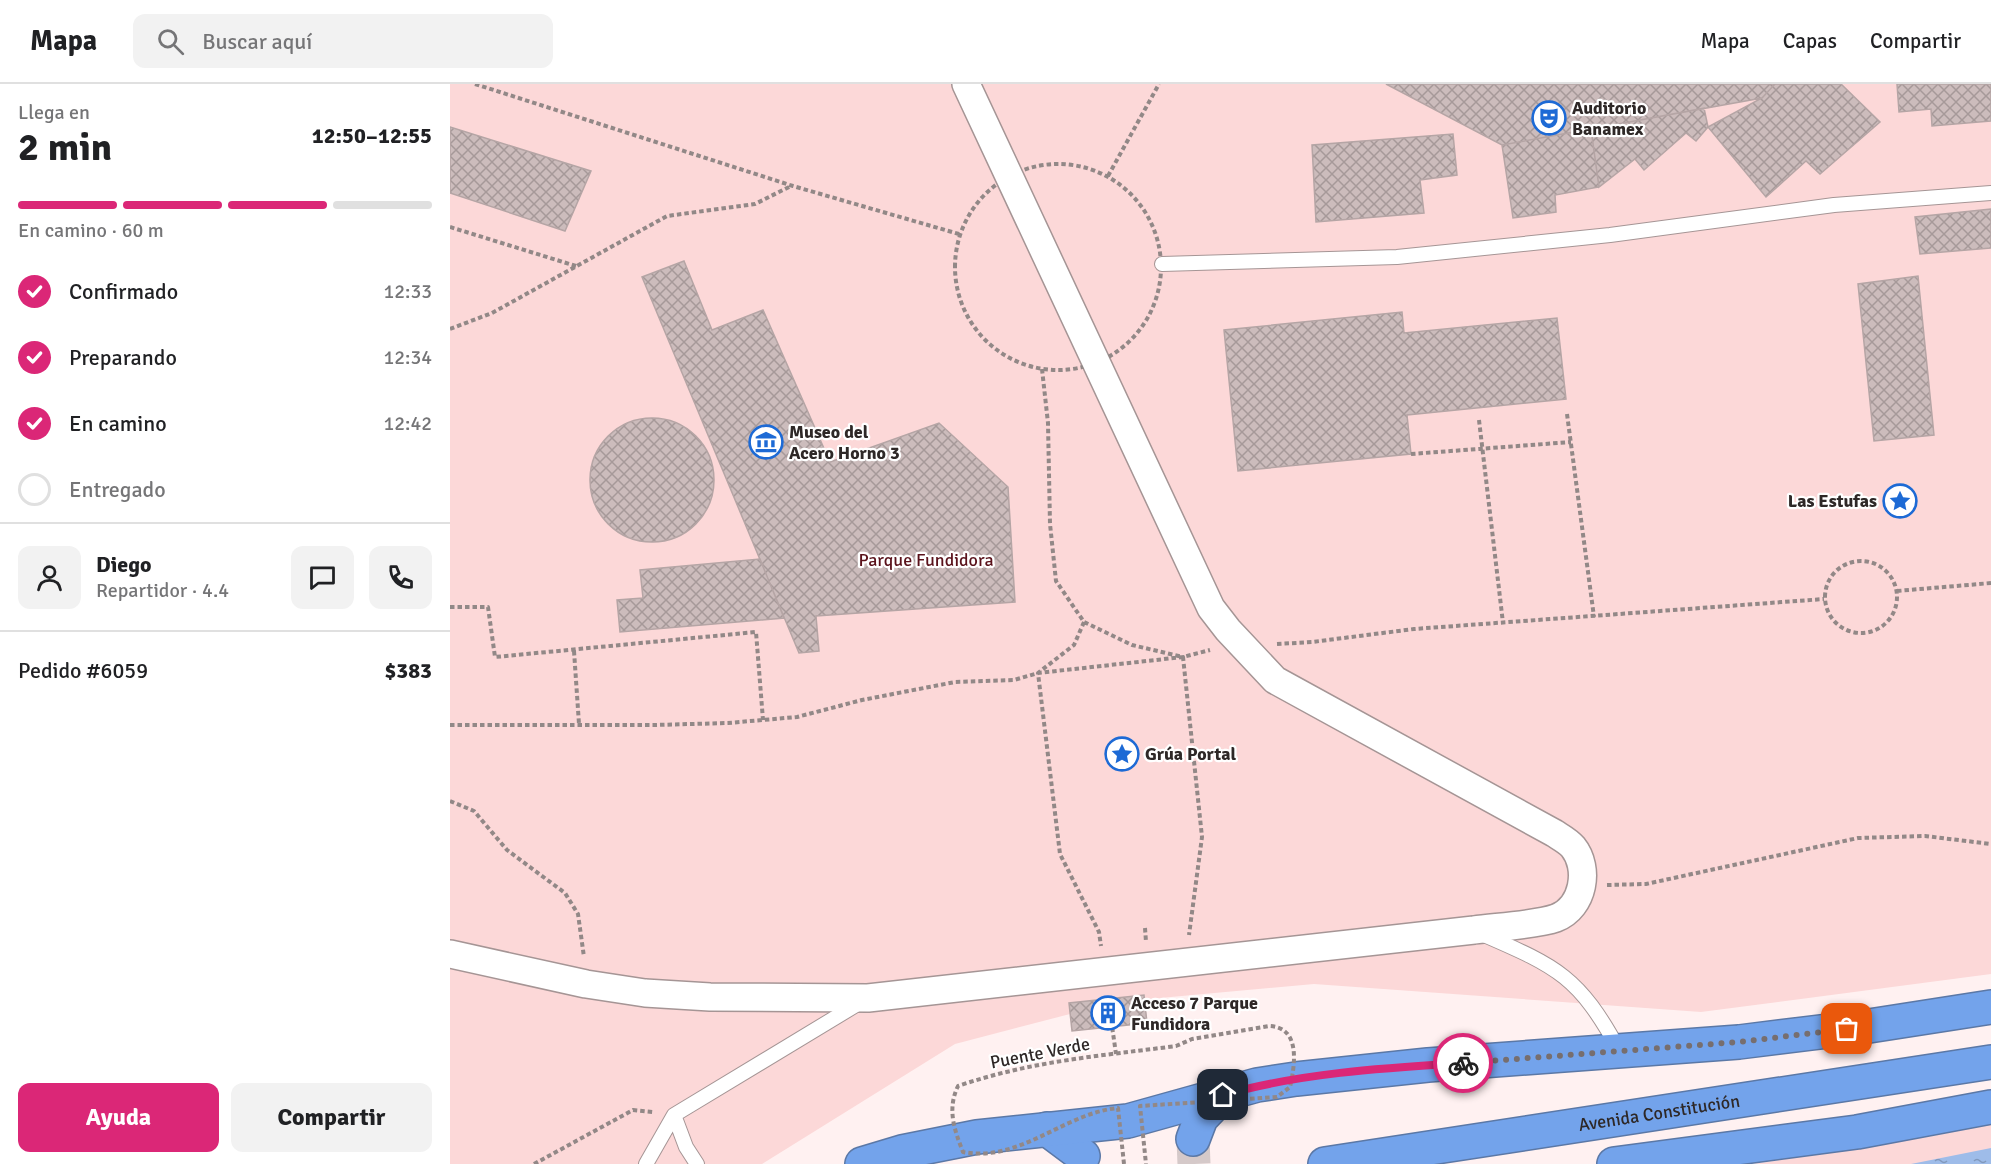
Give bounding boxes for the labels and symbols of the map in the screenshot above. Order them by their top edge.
place label: Auditorio Banamex [1572,97,1646,140]
theatre icon: Auditorio Banamex [1531,100,1567,136]
place label: Museo del Acero Horno 3 [789,421,900,464]
museum icon: Museo del Acero Horno 3 [748,424,784,460]
place icon: Las Estufas [1882,483,1918,519]
place label: Las Estufas [1788,490,1877,512]
park label: Parque Fundidora [858,549,994,571]
place icon: Grúa Portal [1104,736,1140,772]
place label: Grúa Portal [1145,743,1236,765]
place label: Acceso 7 Parque Fundidora [1131,992,1258,1035]
building icon: Acceso 7 Parque Fundidora [1090,995,1126,1031]
pin [1821,1003,1872,1054]
street label: Puente Verde [988,1033,1092,1073]
courier [1433,1033,1493,1093]
pin [1197,1069,1248,1120]
street label: Avenida Constitución [1577,1090,1741,1136]

